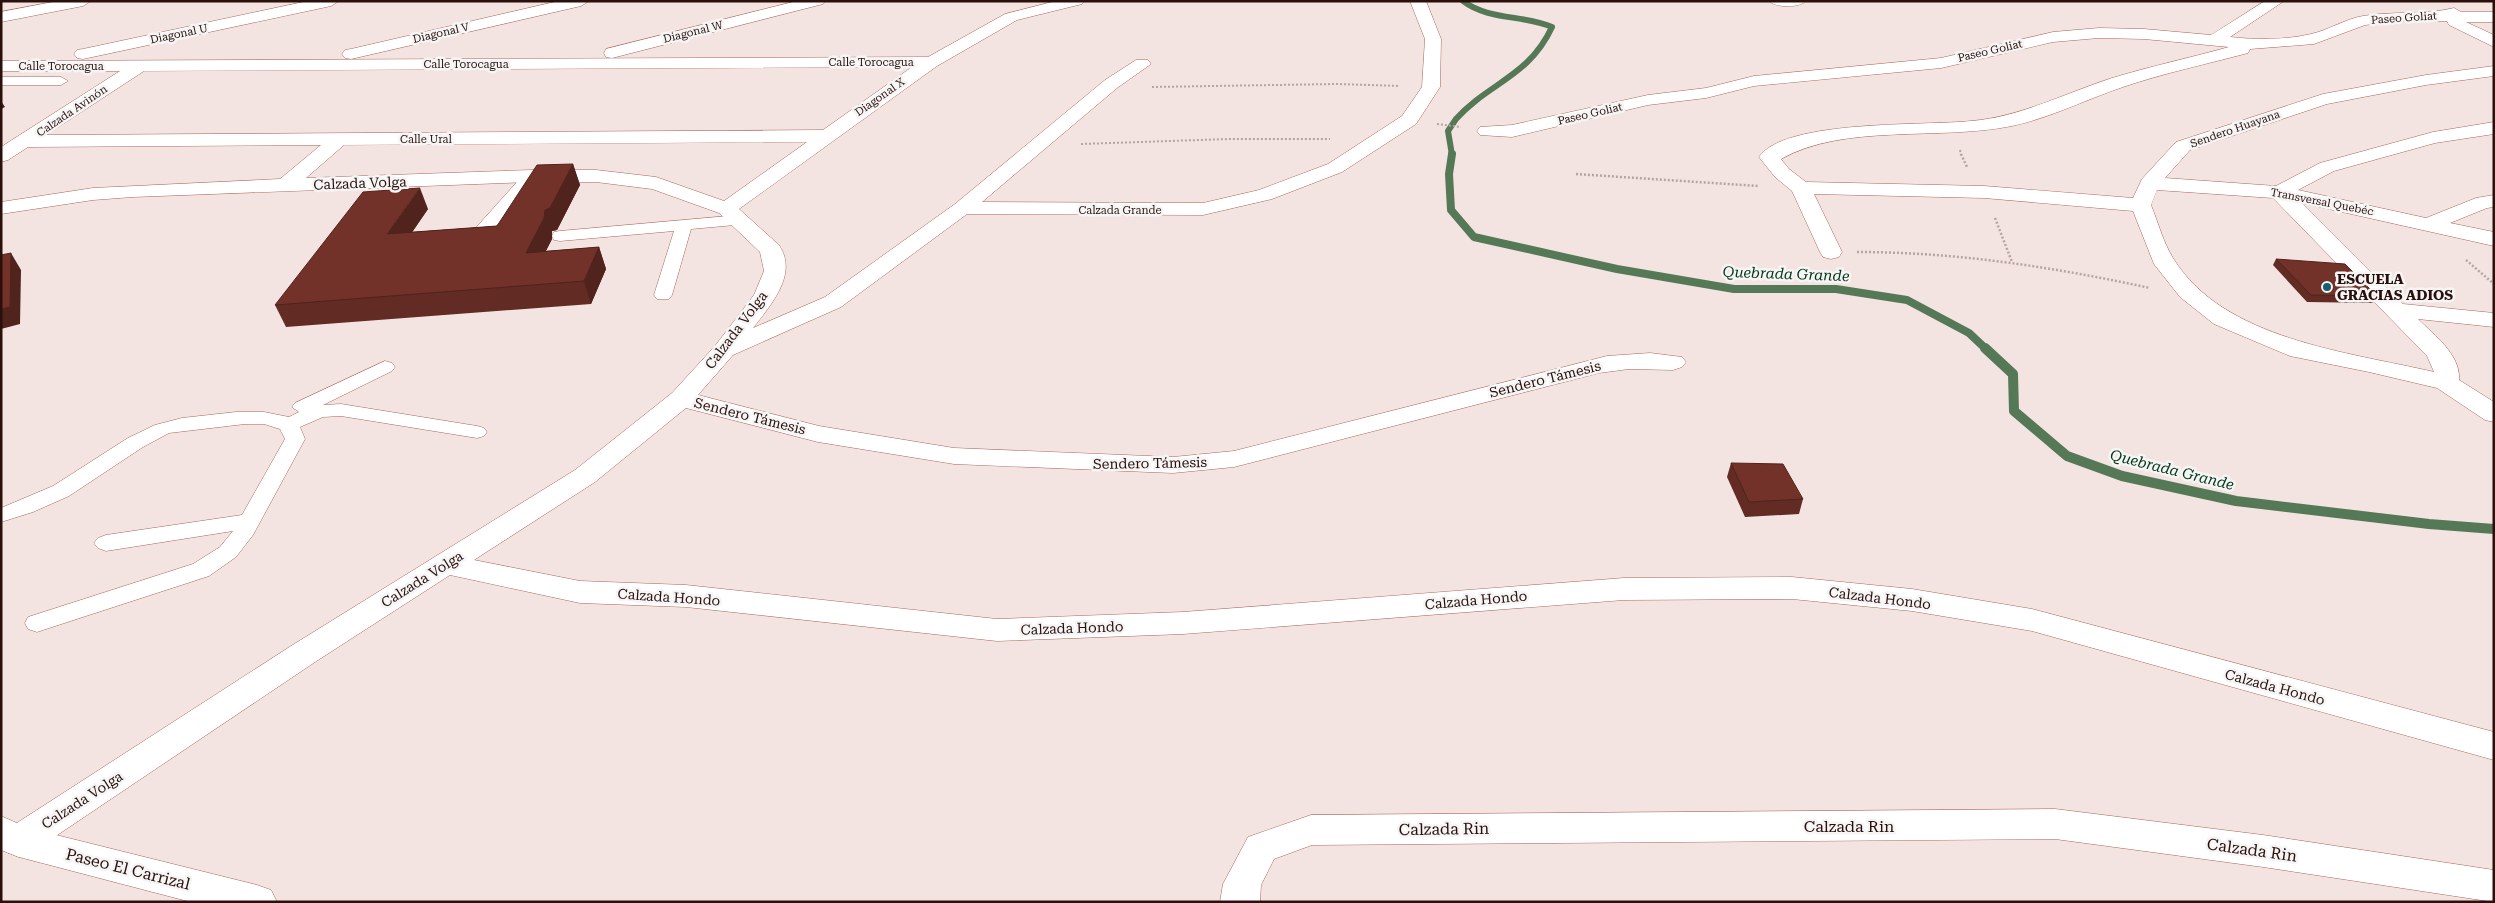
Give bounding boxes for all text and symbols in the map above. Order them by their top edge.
street label: Paseo Goliat [2371,9,2437,27]
street label: Diagonal W [662,18,725,46]
street label: Diagonal V [411,20,471,46]
street label: Diagonal U [149,22,209,46]
street label: Paseo Goliat [1956,37,2024,65]
street label: Calle Torocagua [828,56,914,69]
street label: Calle Torocagua [423,58,509,71]
street label: Calle Torocagua [18,60,104,73]
street label: Diagonal X [852,75,908,119]
street label: Calzada Avinón [34,83,110,139]
street label: Paseo Goliat [1556,100,1624,128]
street label: Sendero Huayana [2188,108,2282,150]
street label: Calle Ural [400,133,453,146]
street label: Calzada Volga [313,173,407,193]
street label: Transversal Quebéc [2269,186,2375,218]
street label: Calzada Grande [1078,204,1162,217]
water label: Quebrada Grande [1722,263,1850,285]
place label: ESCUELA GRACIAS ADIOS [2337,271,2453,303]
marker: ESCUELA GRACIAS ADIOS [2321,281,2333,293]
street label: Calzada Volga [702,288,771,372]
street label: Sendero Támesis [1488,357,1603,401]
street label: Sendero Támesis [693,394,808,438]
water label: Quebrada Grande [2108,446,2236,494]
street label: Sendero Támesis [1093,454,1208,472]
street label: Calzada Volga [378,547,466,611]
street label: Calzada Hondo [1828,584,1932,612]
street label: Calzada Hondo [617,585,721,609]
street label: Calzada Hondo [1424,588,1528,612]
street label: Calzada Hondo [1020,618,1124,638]
street label: Calzada Hondo [2223,666,2327,708]
street label: Calzada Volga [38,768,126,832]
street label: Calzada Rin [1804,817,1894,836]
street label: Calzada Rin [1399,819,1489,839]
street label: Calzada Rin [2206,834,2298,866]
street label: Paseo El Carrizal [64,844,192,894]

